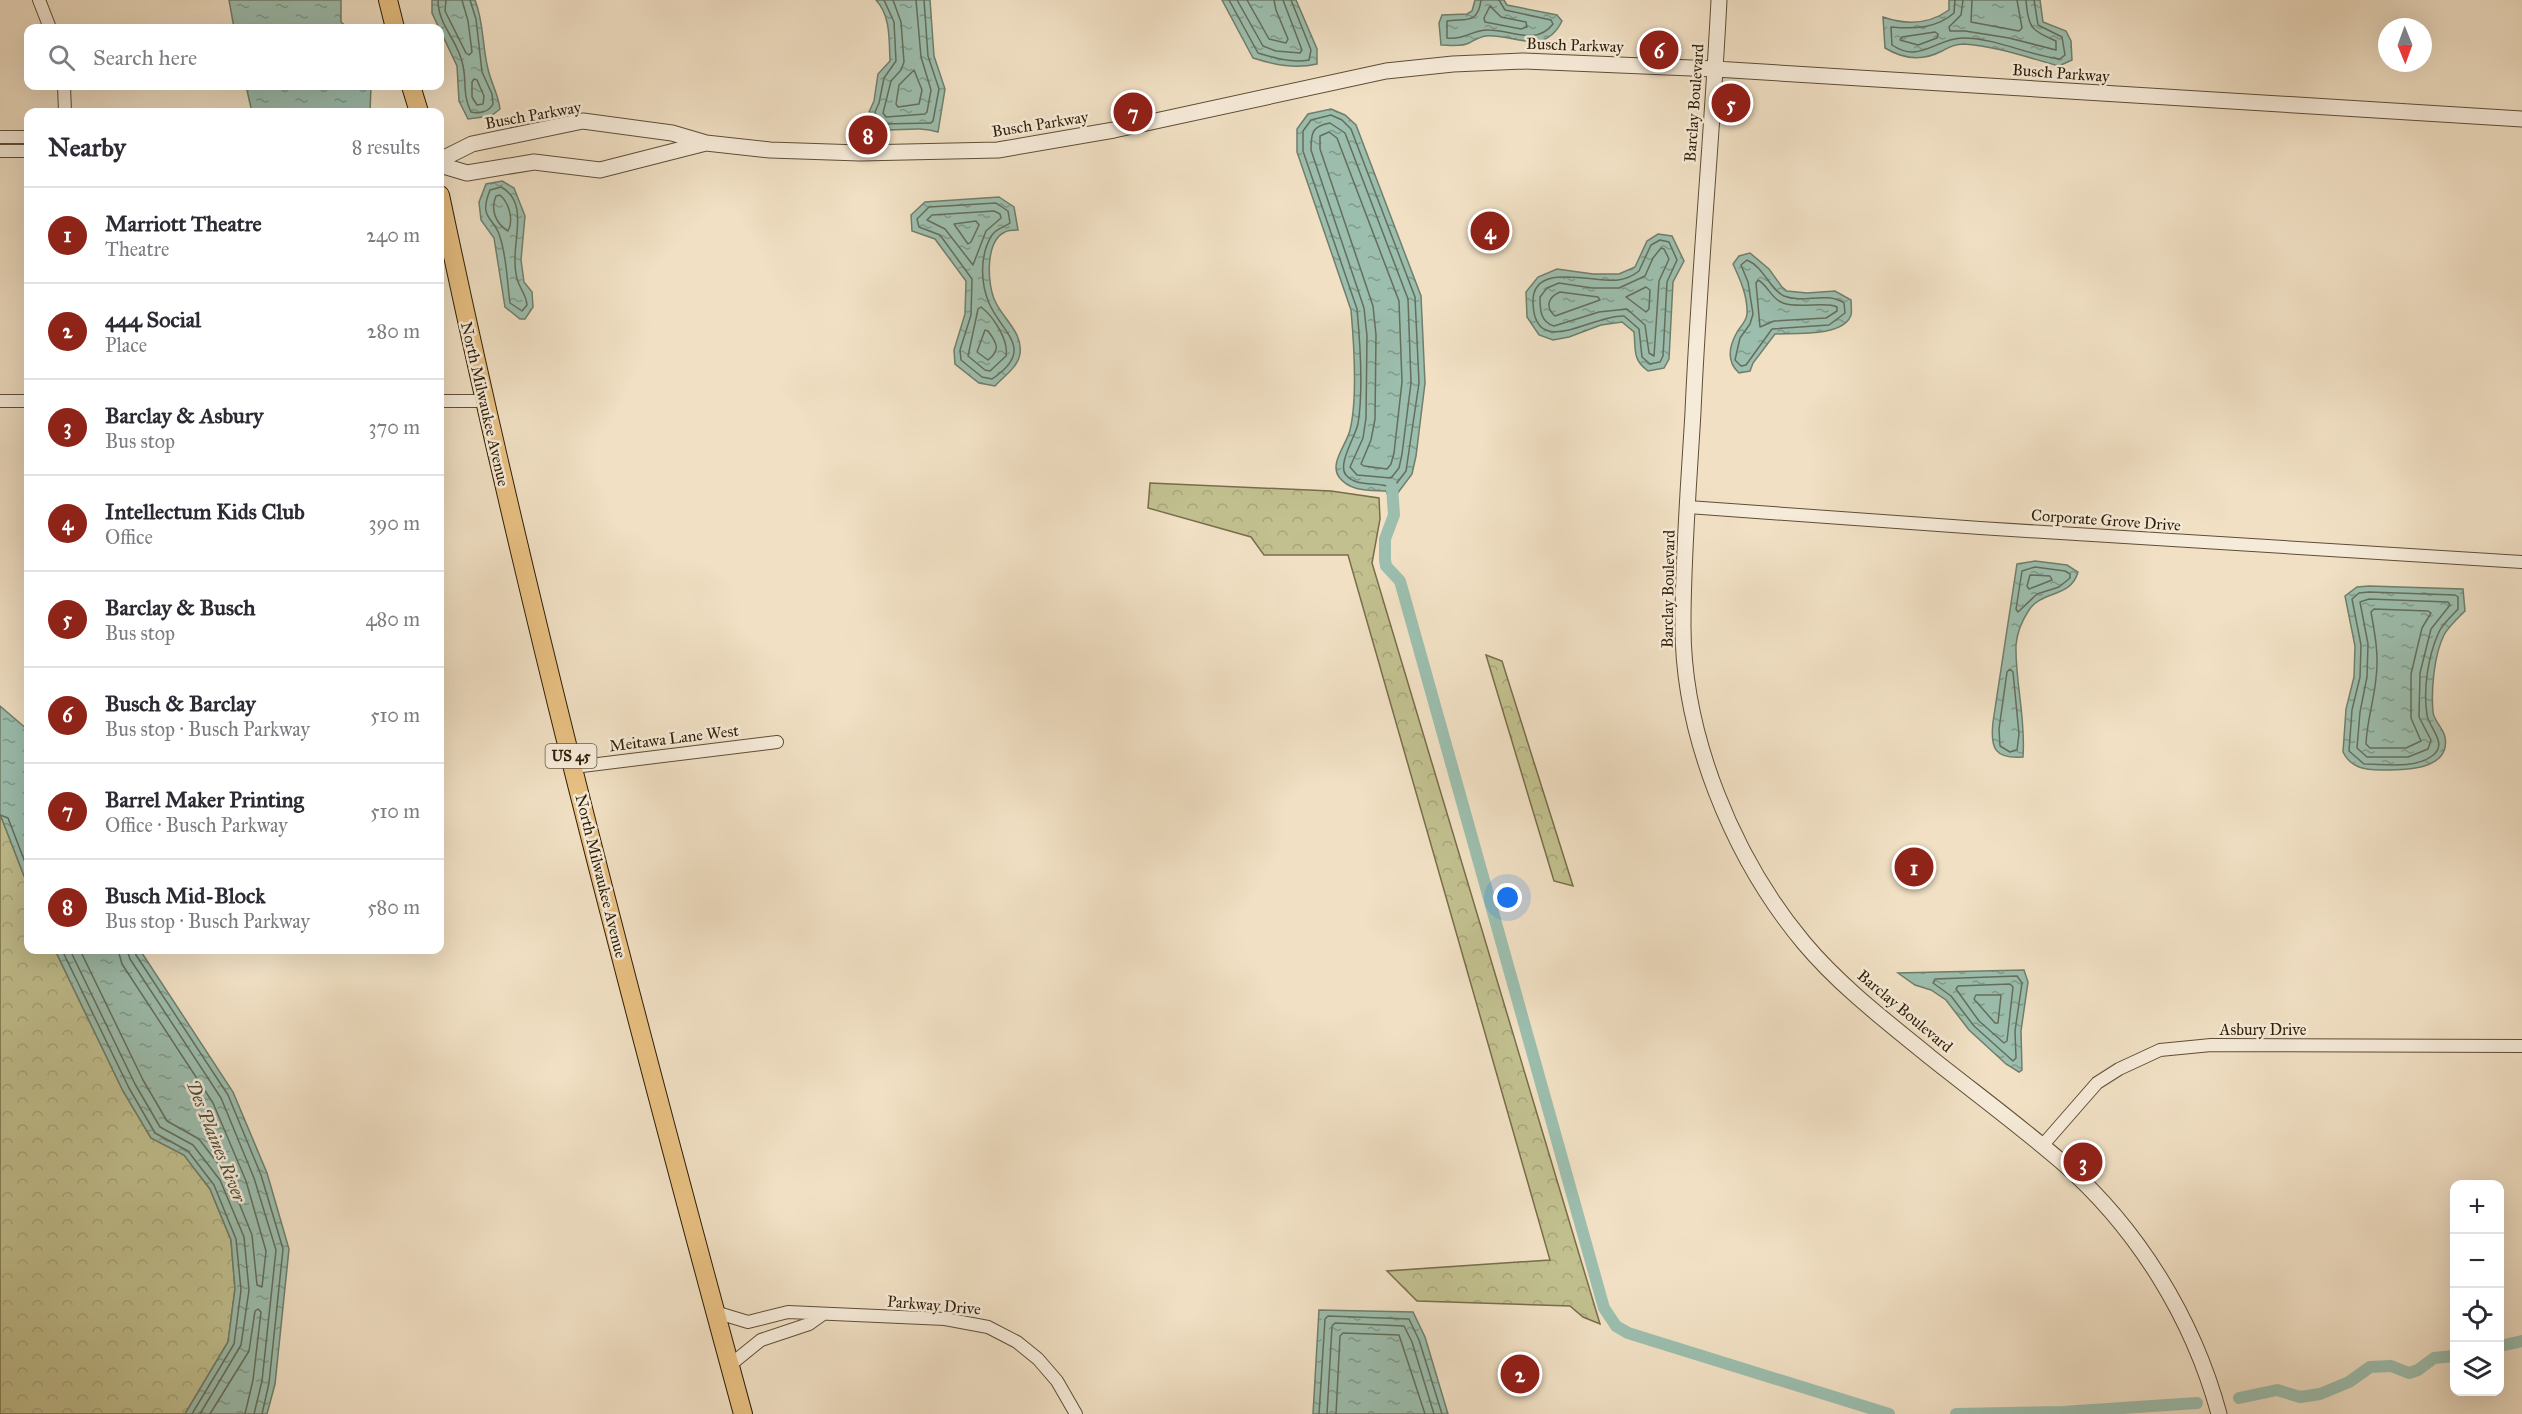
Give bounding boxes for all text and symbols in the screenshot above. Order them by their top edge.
north arrow [2378,18,2432,72]
search box [24,24,444,90]
pin: 6 [1640,28,1678,72]
street label: Busch Parkway [1526,34,1625,56]
icon: search [45,41,78,74]
street label: Barclay Boulevard [1680,43,1708,163]
text: Search here [93,44,197,71]
street label: Busch Parkway [2012,60,2111,86]
pin: 5 [1712,80,1750,126]
pin: 7 [1114,90,1152,134]
street label: Busch Parkway [483,97,583,133]
street label: Busch Parkway [990,107,1090,141]
pin: 8 [848,112,888,158]
text: Nearby [48,131,126,163]
text: 8 results [352,135,420,159]
pin: 4 [1470,208,1510,254]
text: Marriott Theatre [105,210,262,237]
text: 1 [64,223,71,247]
text: 240 m [366,223,420,247]
text: Theatre [105,237,169,261]
text: 444 Social [105,306,201,333]
text: 2 [63,319,72,343]
text: 280 m [367,319,420,343]
street label: North Milwaukee Avenue [457,320,513,488]
text: Place [105,333,147,357]
text: Barclay & Asbury [105,402,263,429]
text: 3 [64,415,72,439]
text: 370 m [369,415,420,439]
text: Bus stop [105,429,175,453]
text: Intellectum Kids Club [105,498,305,525]
street label: Corporate Grove Drive [2031,505,2182,535]
text: 4 [62,511,73,535]
text: 390 m [369,511,420,535]
text: Office [105,525,153,549]
street label: Barclay Boulevard [1657,530,1679,648]
text: Barclay & Busch [105,594,255,621]
text: 5 [63,607,72,631]
text: 480 m [365,607,420,631]
text: Bus stop [105,621,175,645]
text: Busch & Barclay [105,690,255,717]
text: 6 [62,703,73,727]
text: 510 m [370,703,420,727]
text: Bus stop · Busch Parkway [105,717,310,741]
street label: Meitawa Lane West [608,721,740,755]
road number: US 45 [546,744,596,768]
text: Barrel Maker Printing [105,786,304,813]
street label: North Milwaukee Avenue [571,792,631,960]
text: 7 [62,799,73,823]
text: 510 m [370,799,420,823]
text: Office · Busch Parkway [105,813,288,837]
pin: 1 [1894,844,1934,890]
text: Busch Mid-Block [105,882,265,909]
your location [1493,883,1522,912]
text: 8 [62,895,73,919]
text: 580 m [367,895,420,919]
text: Bus stop · Busch Parkway [105,909,310,933]
street label: Barclay Boulevard [1854,966,1956,1056]
street label: Asbury Drive [2219,1020,2307,1039]
water label: Des Plaines River [181,1077,251,1207]
pin: 3 [2064,1140,2102,1184]
map controls [2450,1180,2504,1396]
button: + [2450,1180,2504,1234]
button: − [2450,1234,2504,1288]
button: locate [2450,1288,2504,1342]
street label: Parkway Drive [886,1291,982,1319]
button: layers [2450,1342,2504,1396]
pin: 2 [1500,1352,1540,1396]

